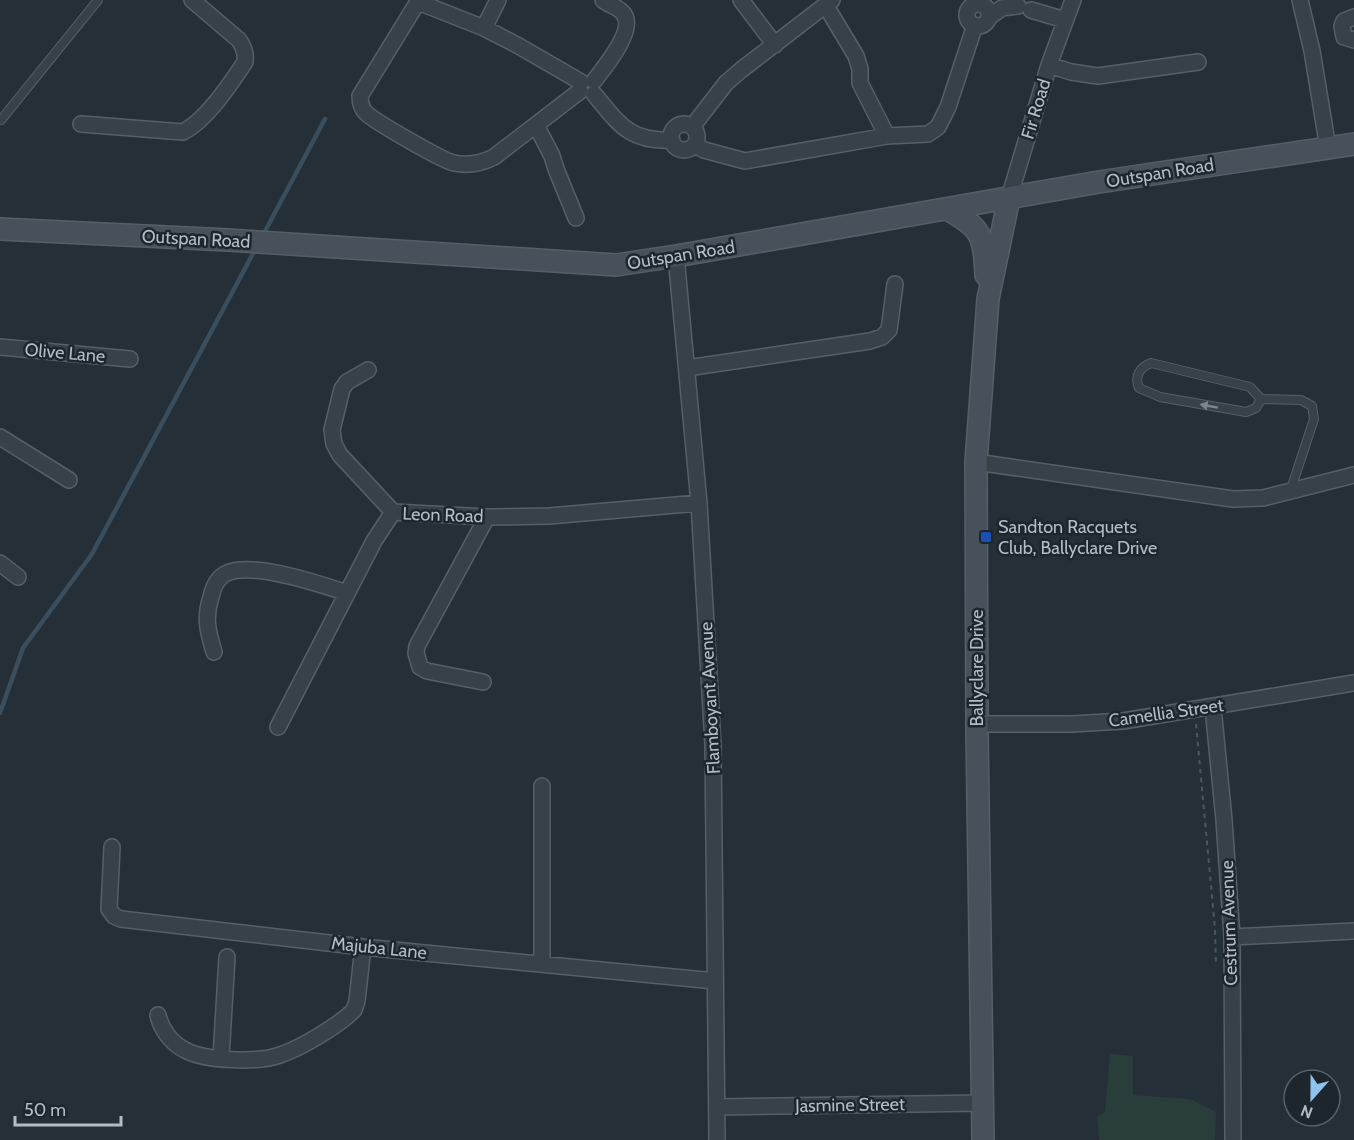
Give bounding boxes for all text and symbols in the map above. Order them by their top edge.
street label: Fir Road [1016,76,1056,142]
street label: Outspan Road [1105,154,1215,192]
street label: Outspan Road [141,225,251,253]
street label: Outspan Road [626,236,736,274]
street label: Olive Lane [24,339,106,367]
one-way arrow [1200,401,1219,410]
street label: Leon Road [402,503,484,527]
place label: Sandton Racquets Club, Ballyclare Drive [998,516,1157,559]
marker: Sandton Racquets Club, Ballyclare Drive [979,530,993,544]
street label: Ballyclare Drive [966,610,988,726]
street label: Flamboyant Avenue [695,621,725,775]
street label: Camellia Street [1107,694,1225,732]
street label: Cestrum Avenue [1216,860,1242,986]
street label: Majuba Lane [330,932,428,964]
north arrow [1282,1068,1342,1128]
scale bar [15,1089,122,1127]
street label: Jasmine Street [794,1093,905,1117]
text: 50 m [24,1099,66,1121]
text: N [1298,1101,1315,1122]

